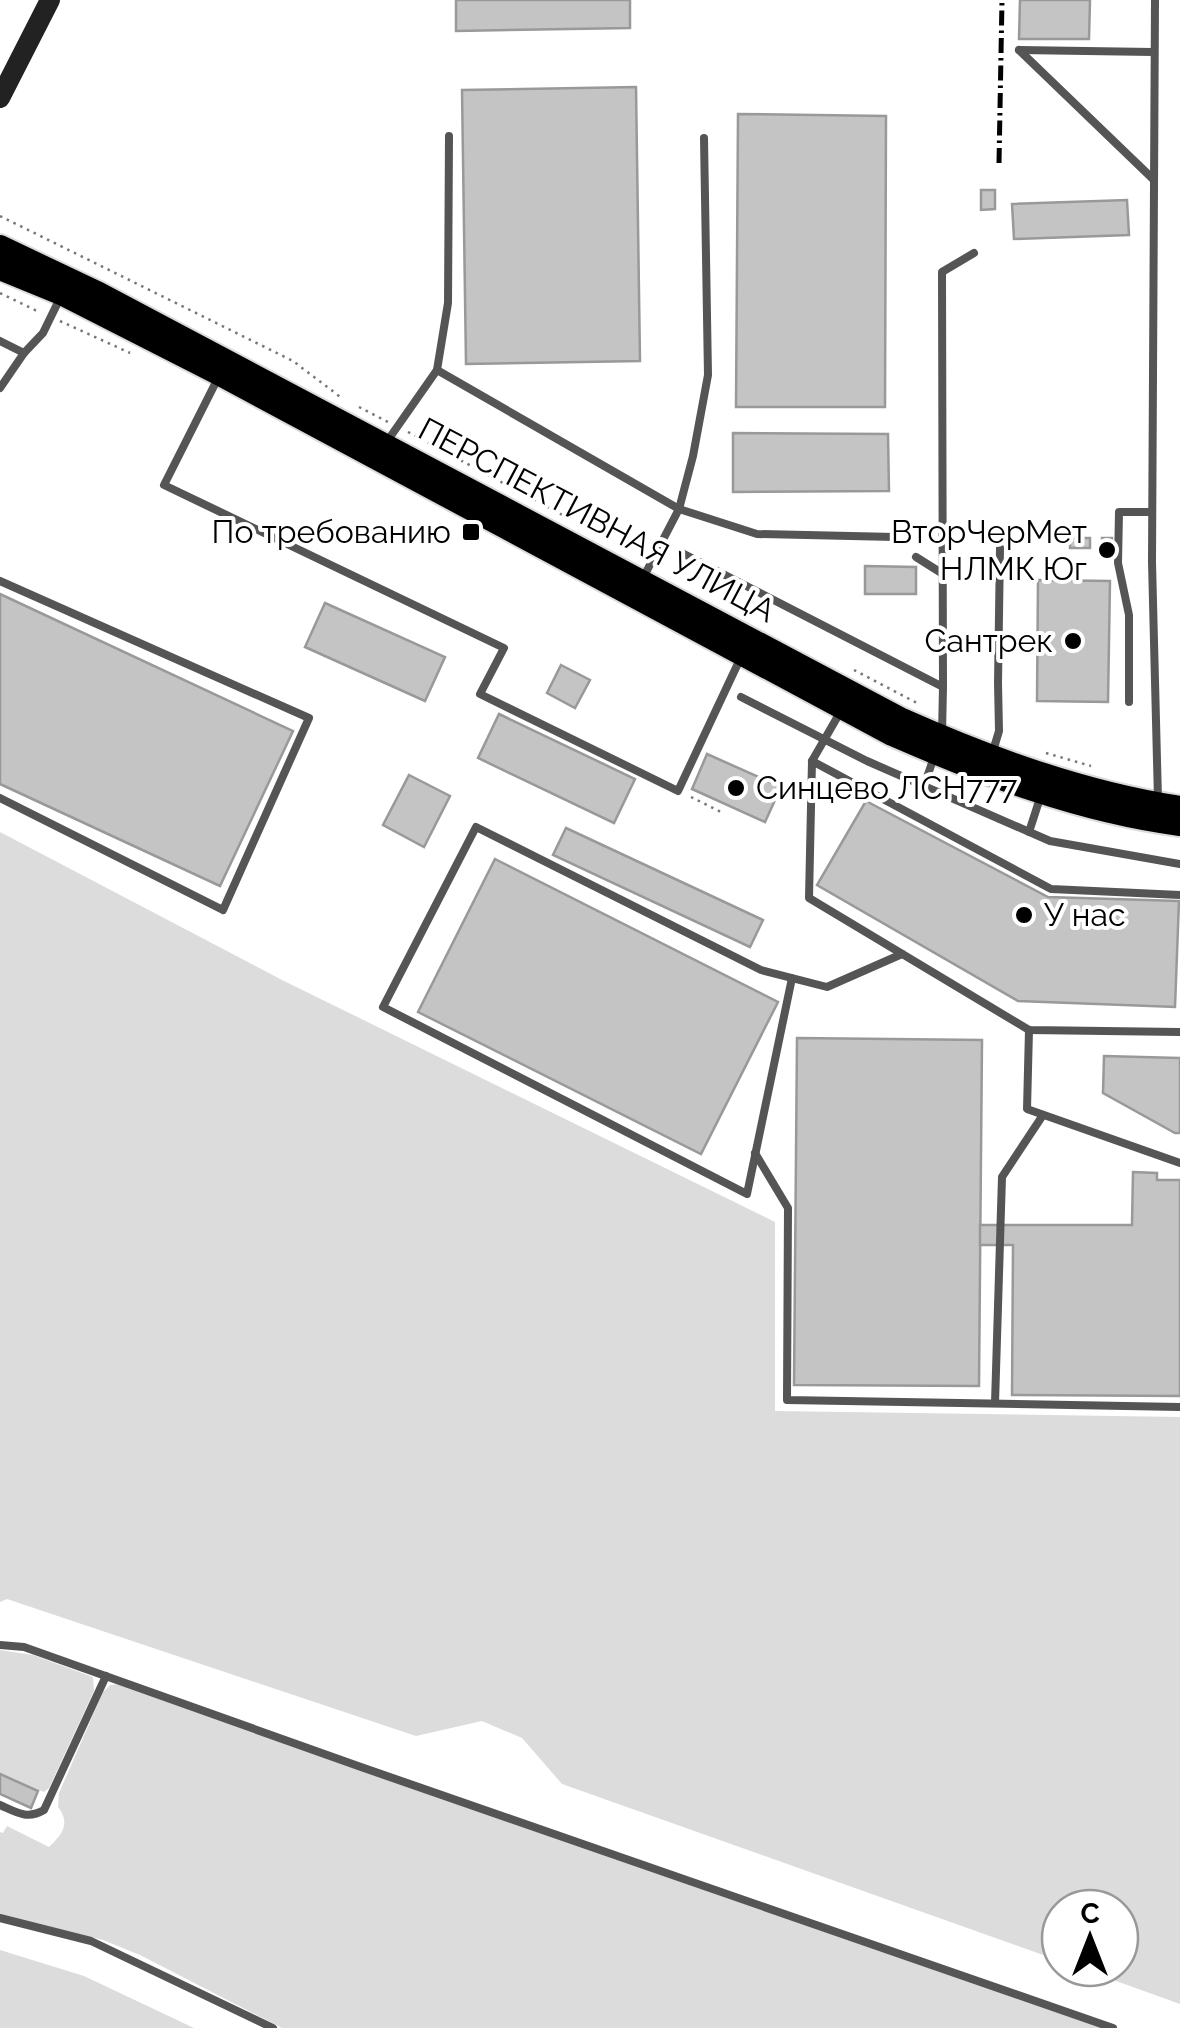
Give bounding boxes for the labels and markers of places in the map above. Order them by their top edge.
place label: По требованию [212,513,451,550]
place label: ВторЧерМет НЛМК Юг [891,513,1087,587]
marker: По требованию [460,521,482,543]
marker: ВторЧерМет НЛМК Юг [1096,539,1118,561]
place label: Сантрек [925,622,1053,659]
marker: Сантрек [1062,630,1084,652]
place label: Синцево ЛСН777 [756,769,1017,806]
marker: Синцево ЛСН777 [725,777,747,799]
place label: У нас [1044,896,1126,933]
marker: У нас [1013,904,1035,926]

